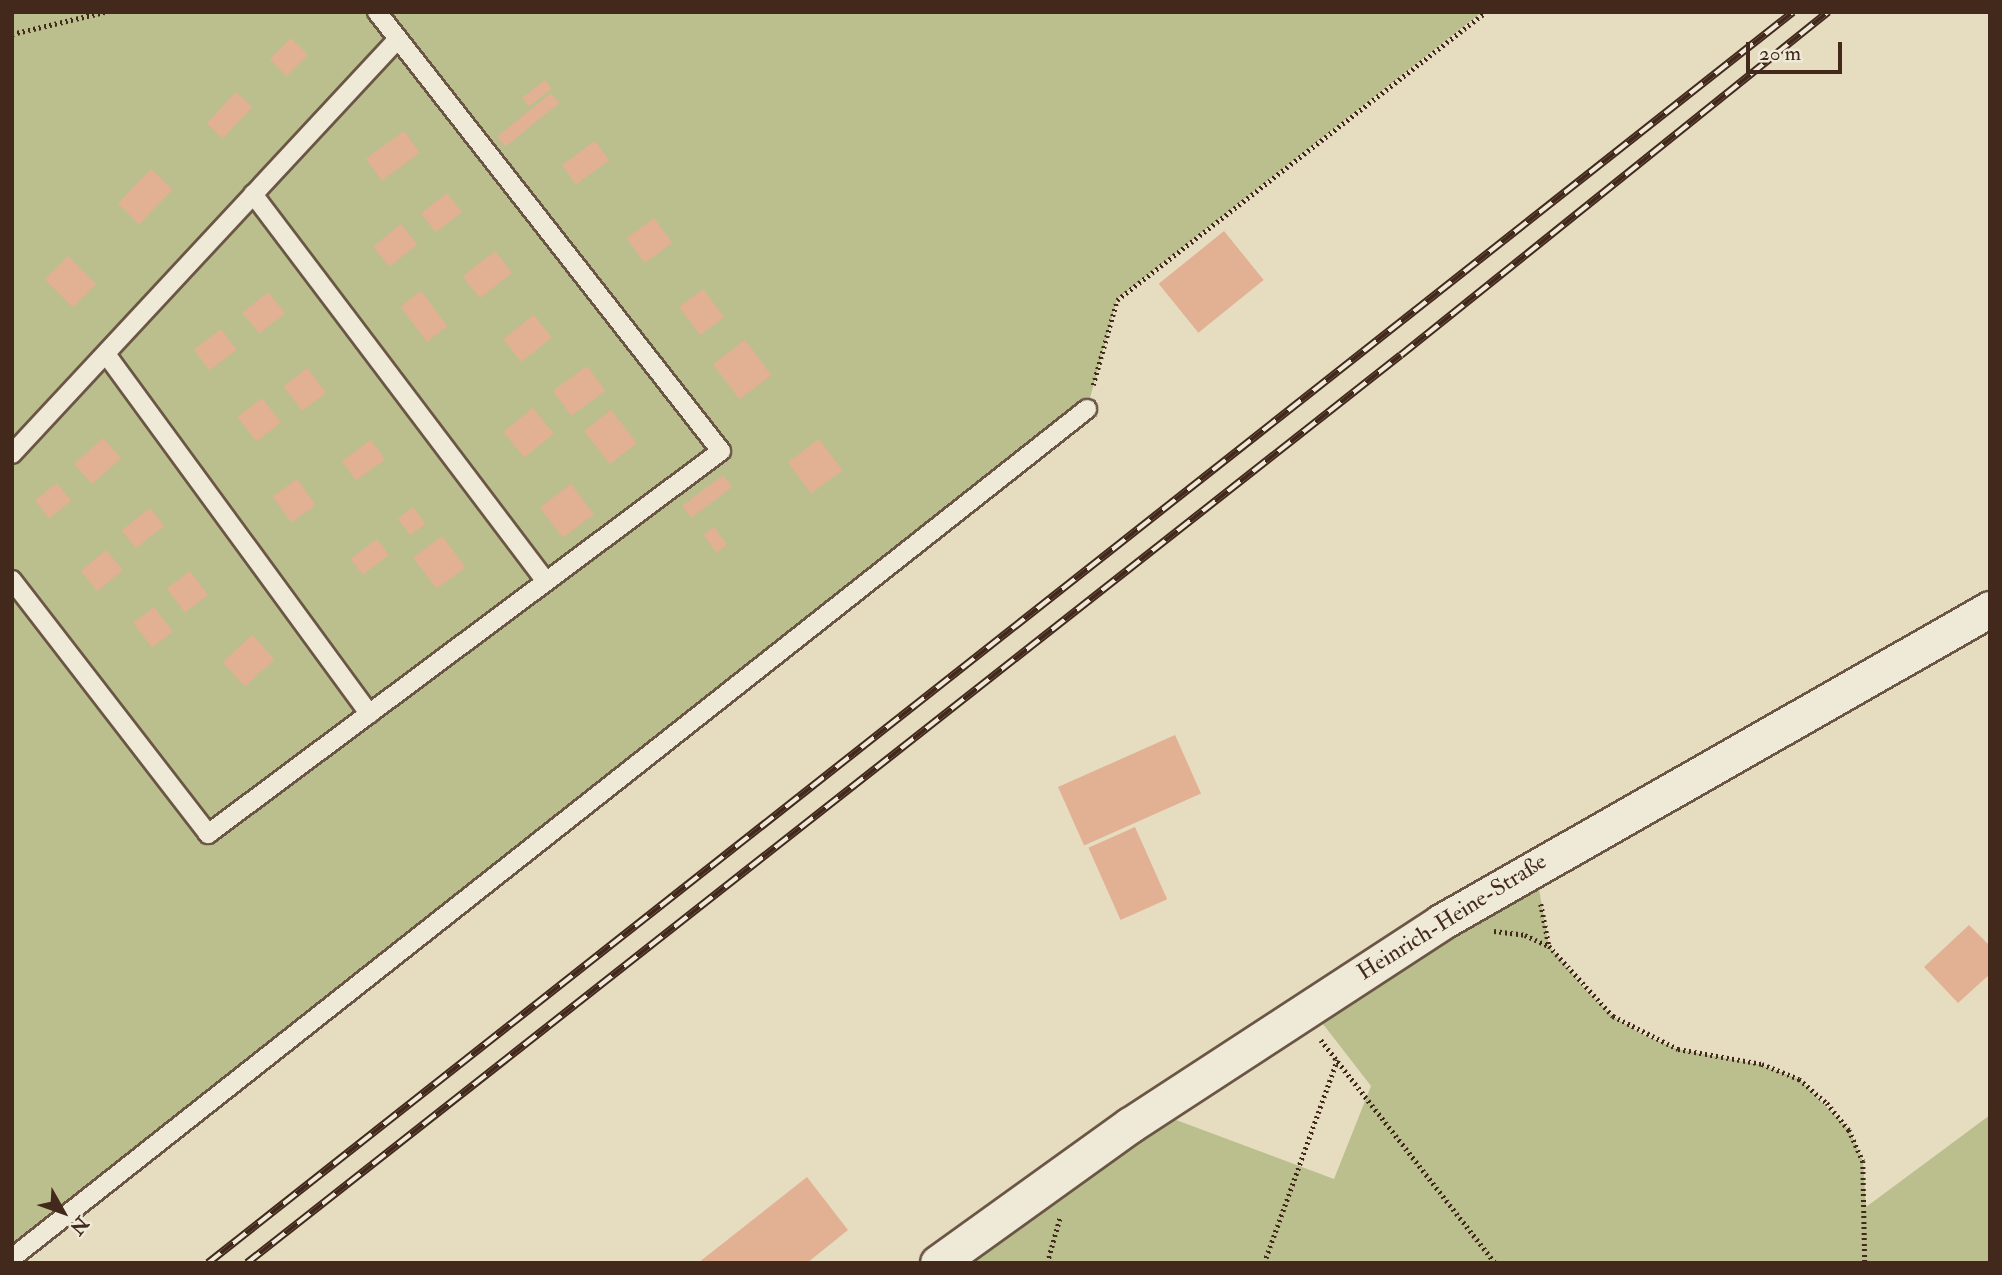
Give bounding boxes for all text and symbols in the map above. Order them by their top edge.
scale bar [1750,28,1846,72]
text: 20 m [1759,40,1801,67]
street label: Heinrich-Heine-Straße [1352,848,1552,986]
north arrow [28,1177,98,1247]
text: N [64,1211,94,1240]

